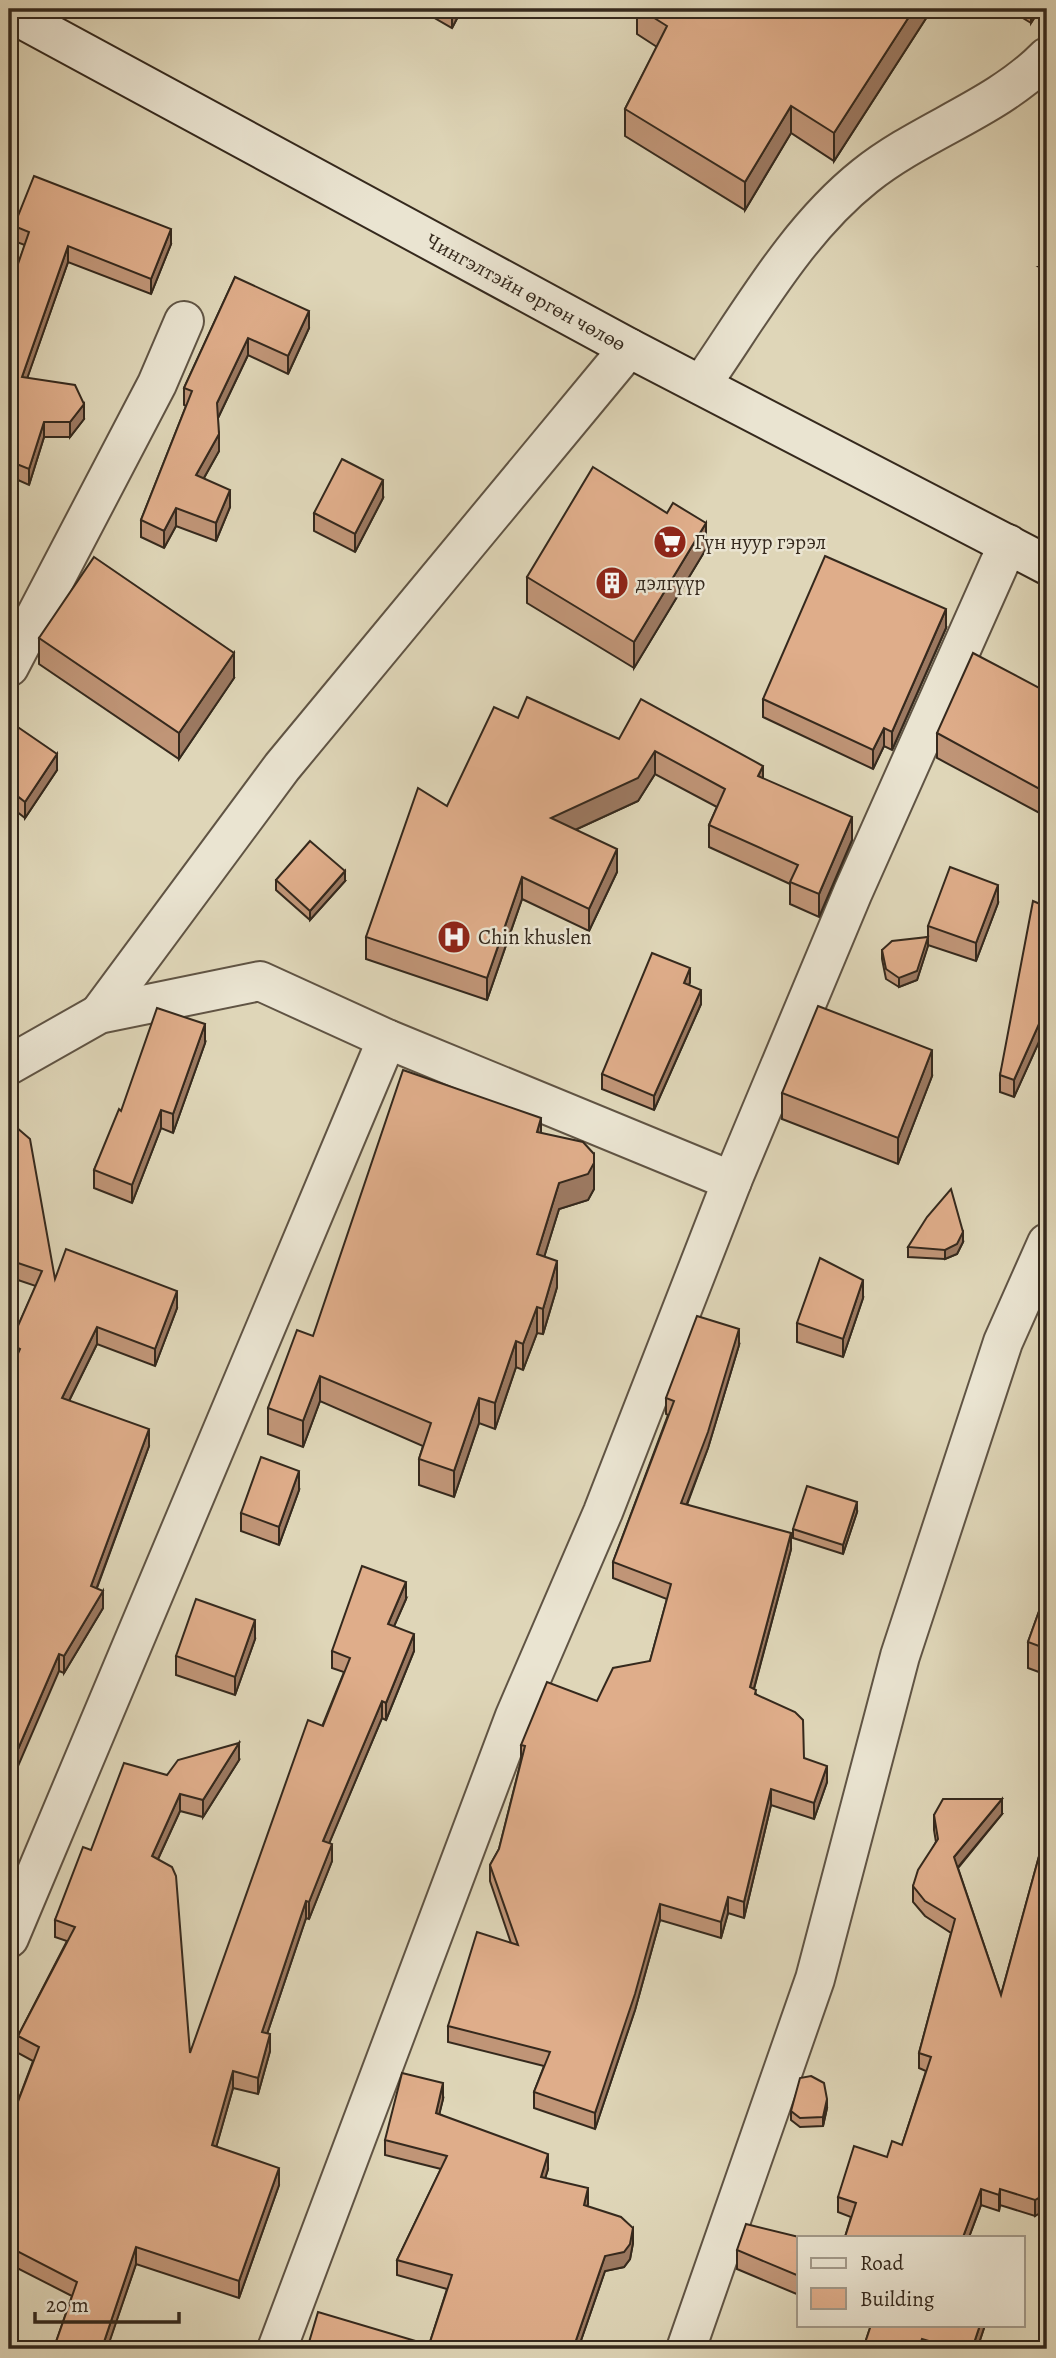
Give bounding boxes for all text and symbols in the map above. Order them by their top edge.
street label: Чингэлтэйн өргөн чөлөө [421,227,631,358]
supermarket icon: Гүн нуур гэрэл [651,523,689,561]
place label: Гүн нуур гэрэл [694,528,826,556]
building icon: дэлгүүр [593,564,631,602]
place label: дэлгүүр [635,569,705,597]
hospital icon: Chin khuslen [435,918,473,956]
place label: Chin khuslen [478,923,591,951]
legend [797,2236,1024,2326]
text: Road [860,2249,904,2277]
scale bar [35,2281,178,2325]
text: Building [860,2285,935,2313]
text: 20 m [46,2291,89,2319]

